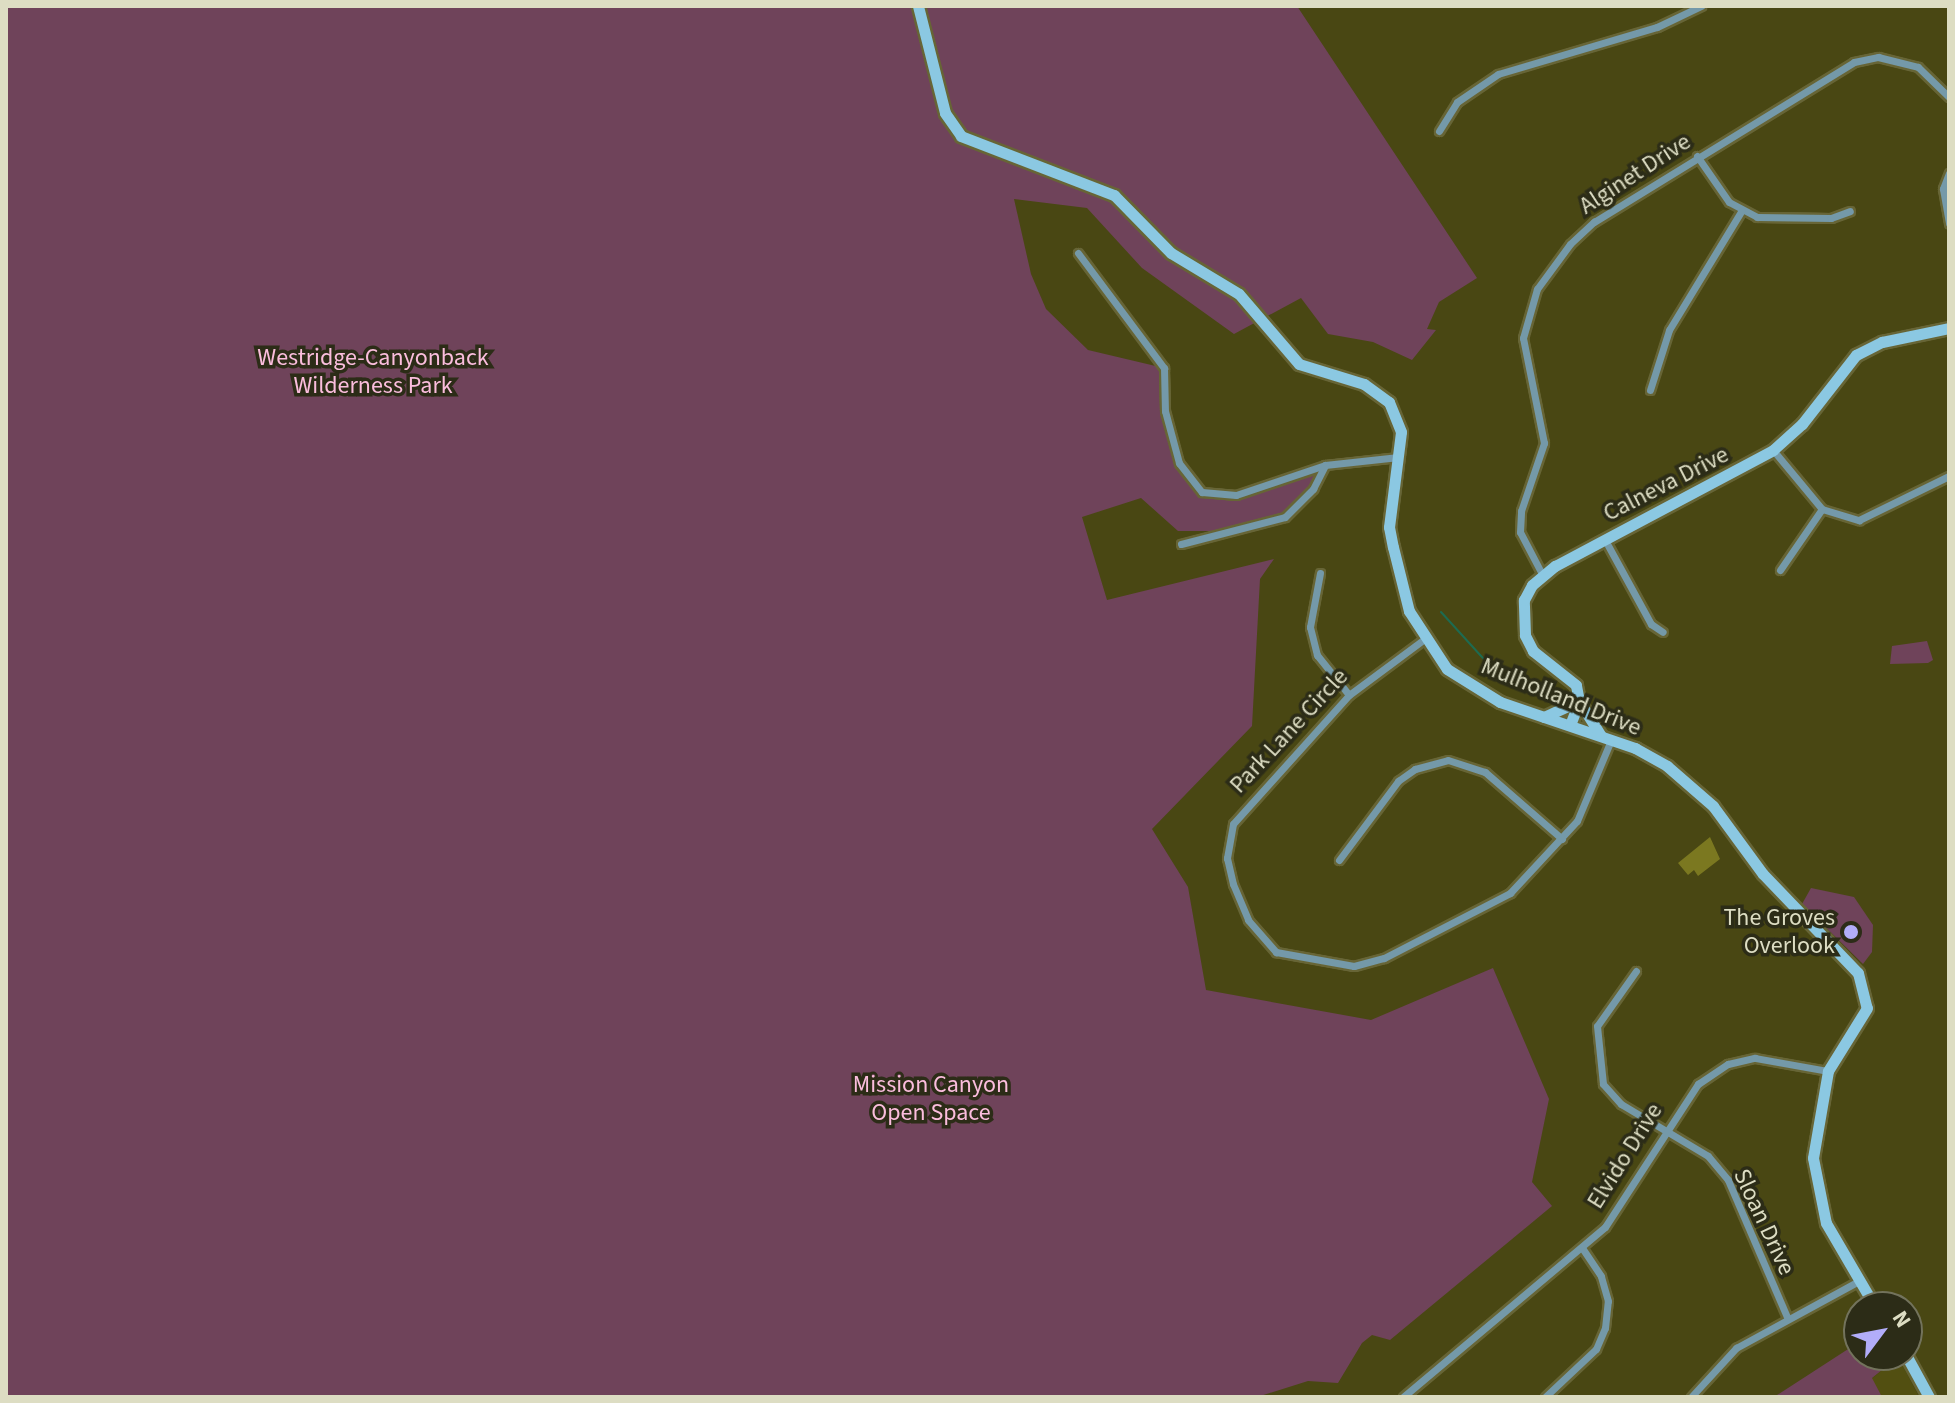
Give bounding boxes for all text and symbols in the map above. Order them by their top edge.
street label: Alginet Drive [1574,127,1696,221]
park label: Westridge-Canyonback Wilderness Park [257,344,489,400]
street label: Calneva Drive [1599,440,1733,528]
street label: Mulholland Drive [1477,652,1645,742]
street label: Park Lane Circle [1224,663,1354,799]
place label: The Groves Overlook [1723,904,1835,960]
marker: The Groves Overlook [1842,923,1860,941]
park label: Mission Canyon Open Space [853,1071,1009,1127]
street label: Elvido Drive [1581,1098,1669,1214]
street label: Sloan Drive [1727,1164,1801,1280]
north arrow [1843,1291,1923,1371]
text: N [1884,1305,1919,1334]

